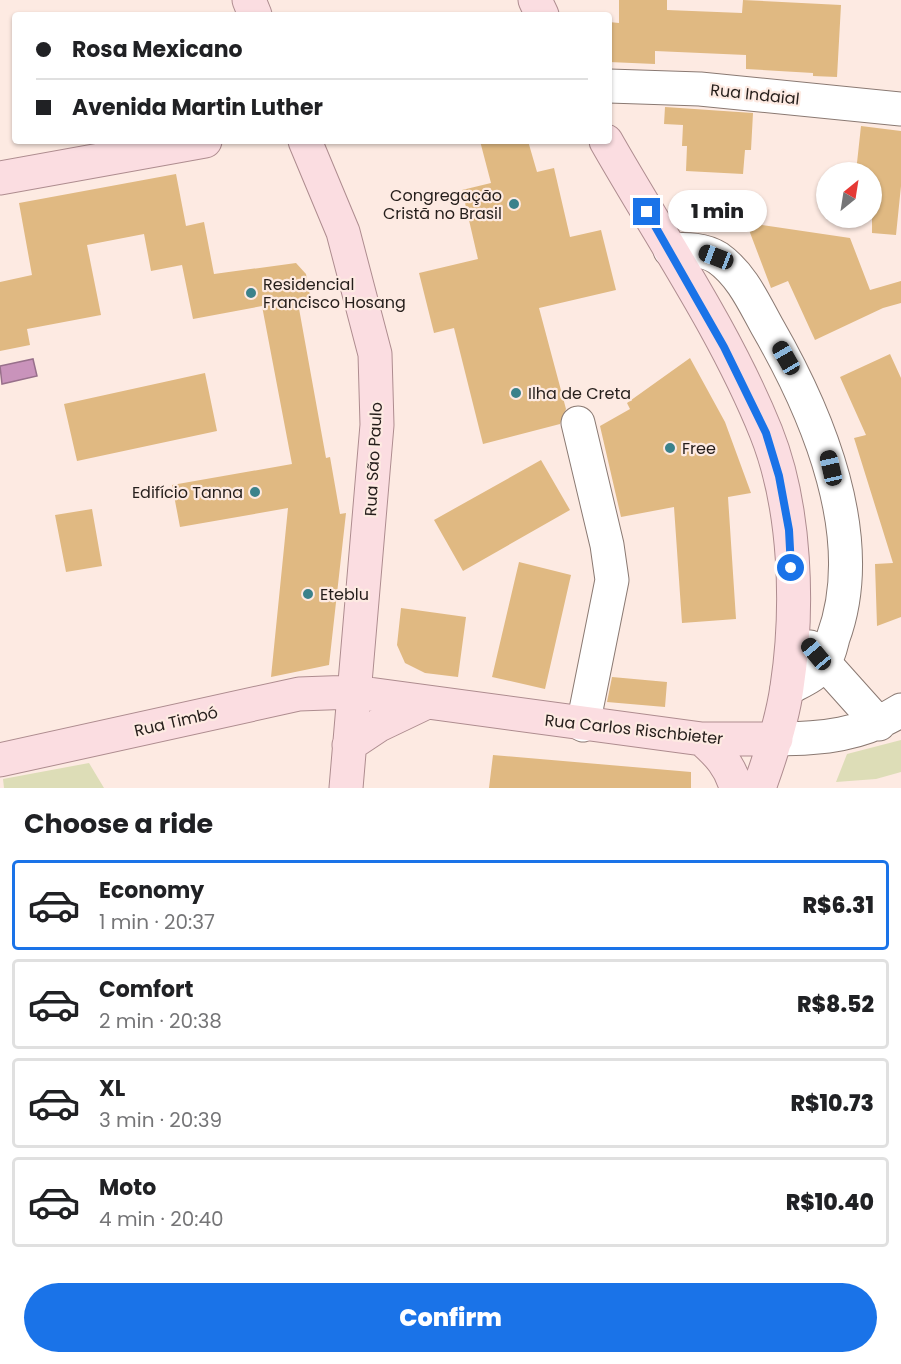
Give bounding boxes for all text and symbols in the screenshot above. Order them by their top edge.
text: Rosa Mexicano [72,34,243,65]
street label: Rua Indaial [709,78,801,111]
text: Avenida Martin Luther [72,92,323,123]
north arrow [816,162,882,228]
map controls [816,162,882,228]
place label: Congregação Cristã no Brasil [383,184,502,225]
callout: 1 min [668,191,767,233]
marker: Congregação Cristã no Brasil [507,197,521,211]
text: 1 min [691,197,744,225]
route end [633,198,660,225]
car [696,242,736,272]
place label: Residencial Francisco Hosang [263,273,406,314]
marker: Residencial Francisco Hosang [244,286,258,300]
car [769,338,803,378]
place label: Ilha de Creta [528,382,631,405]
marker: Ilha de Creta [509,386,523,400]
street label: Rua São Paulo [359,401,388,517]
place label: Free [682,437,716,460]
marker: Free [663,441,677,455]
car [818,448,844,488]
place label: Edifício Tanna [132,481,243,504]
marker: Edifício Tanna [248,485,262,499]
route start [777,554,804,581]
place label: Eteblu [320,583,369,606]
marker: Eteblu [301,587,315,601]
car [798,634,834,674]
street label: Rua Timbó [132,701,220,742]
street label: Rua Carlos Rischbieter [544,709,724,750]
text: Choose a ride [24,805,213,842]
text: Economy [99,875,204,906]
icon: car [27,878,81,932]
text: R$6.31 [802,890,874,921]
text: 1 min · 20:37 [99,908,215,936]
text: Comfort [99,974,193,1005]
icon: car [27,977,81,1031]
text: R$8.52 [797,989,874,1020]
text: 2 min · 20:38 [99,1007,222,1035]
text: XL [99,1073,125,1104]
icon: car [27,1076,81,1130]
text: R$10.73 [790,1088,874,1119]
text: 3 min · 20:39 [99,1106,222,1134]
text: Moto [99,1172,156,1203]
icon: car [27,1175,81,1229]
text: R$10.40 [786,1187,874,1218]
text: 4 min · 20:40 [99,1205,224,1233]
button: Confirm [24,1283,877,1352]

